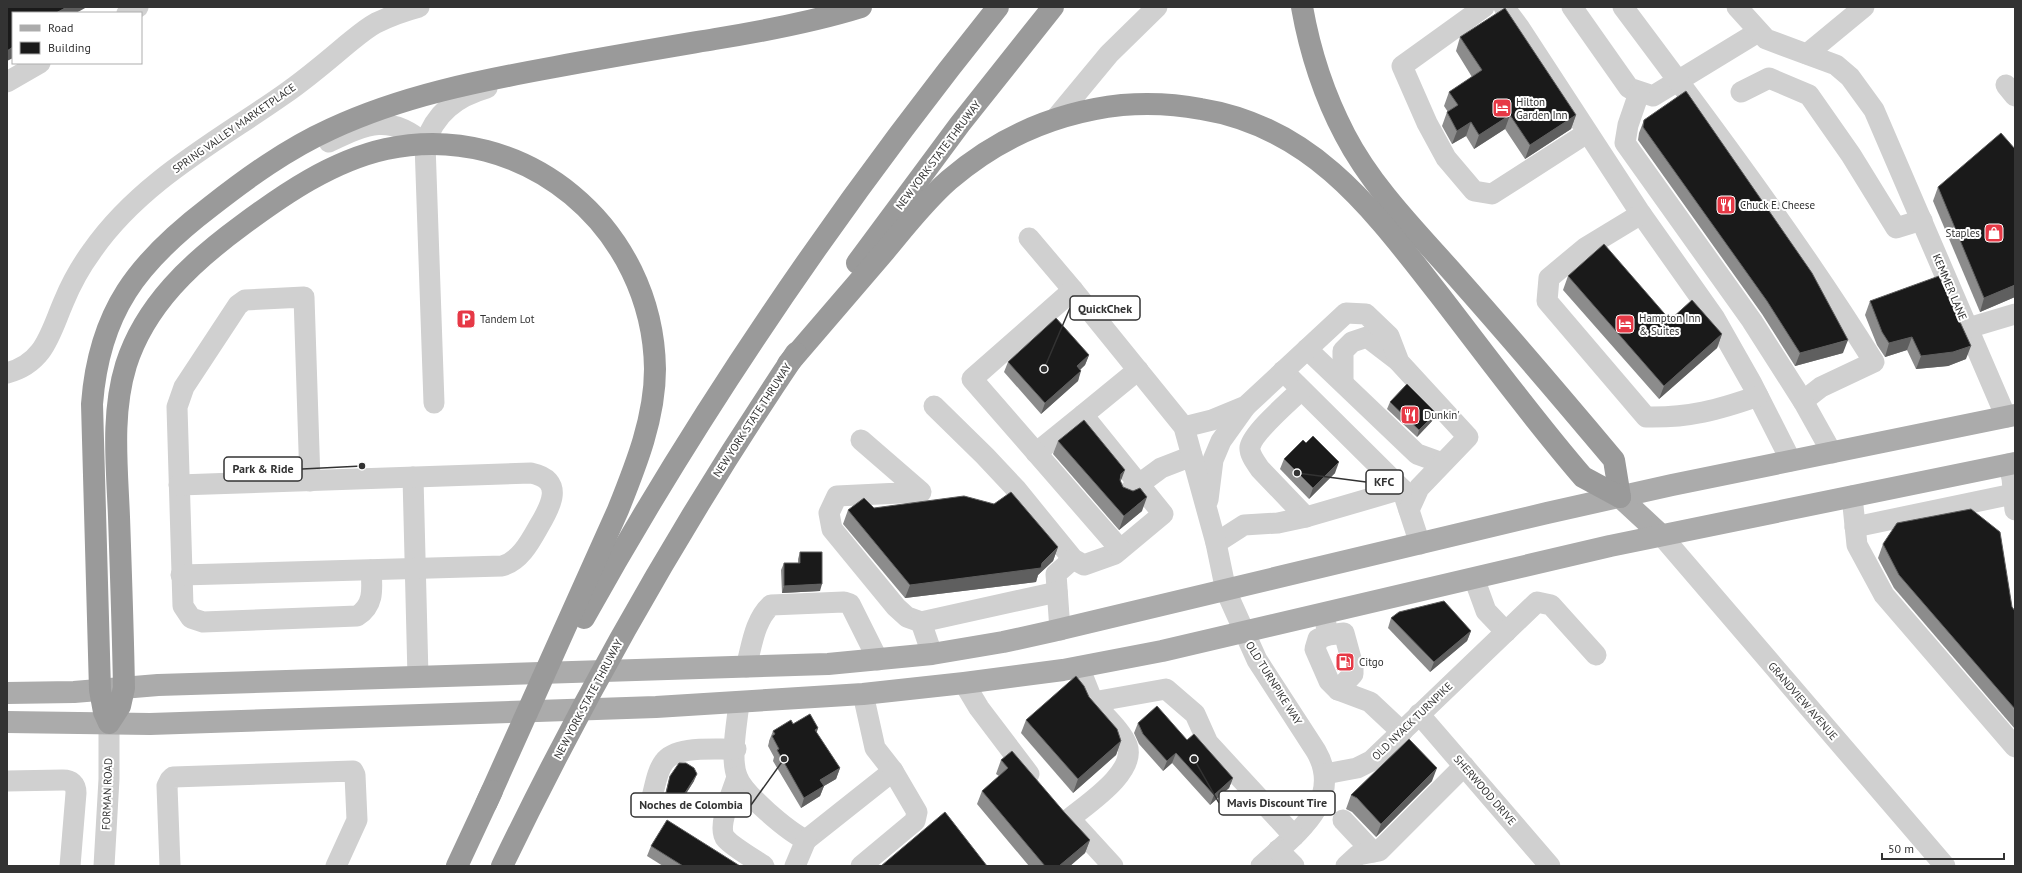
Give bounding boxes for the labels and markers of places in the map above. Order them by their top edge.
place label: Hilton Garden Inn [1516,95,1568,122]
hotel icon: Hilton Garden Inn [1491,97,1513,119]
restaurant icon: Chuck E. Cheese [1715,194,1737,216]
place label: Chuck E. Cheese [1740,198,1815,212]
shop icon: Staples [1983,222,2005,244]
place label: Staples [1946,226,1980,240]
callout: QuickChek [1070,296,1140,320]
parking icon: Tandem Lot [455,308,477,330]
place label: Hampton Inn & Suites [1639,311,1700,338]
place label: Tandem Lot [480,312,535,326]
hotel icon: Hampton Inn & Suites [1614,313,1636,335]
restaurant icon: Dunkin' [1399,404,1421,426]
place label: Dunkin' [1424,408,1460,422]
callout: Park & Ride [224,457,302,481]
callout: KFC [1366,470,1403,494]
fuel station icon: Citgo [1334,651,1356,673]
place label: Citgo [1359,655,1384,669]
callout: Mavis Discount Tire [1219,791,1335,815]
callout: Noches de Colombia [631,793,751,817]

